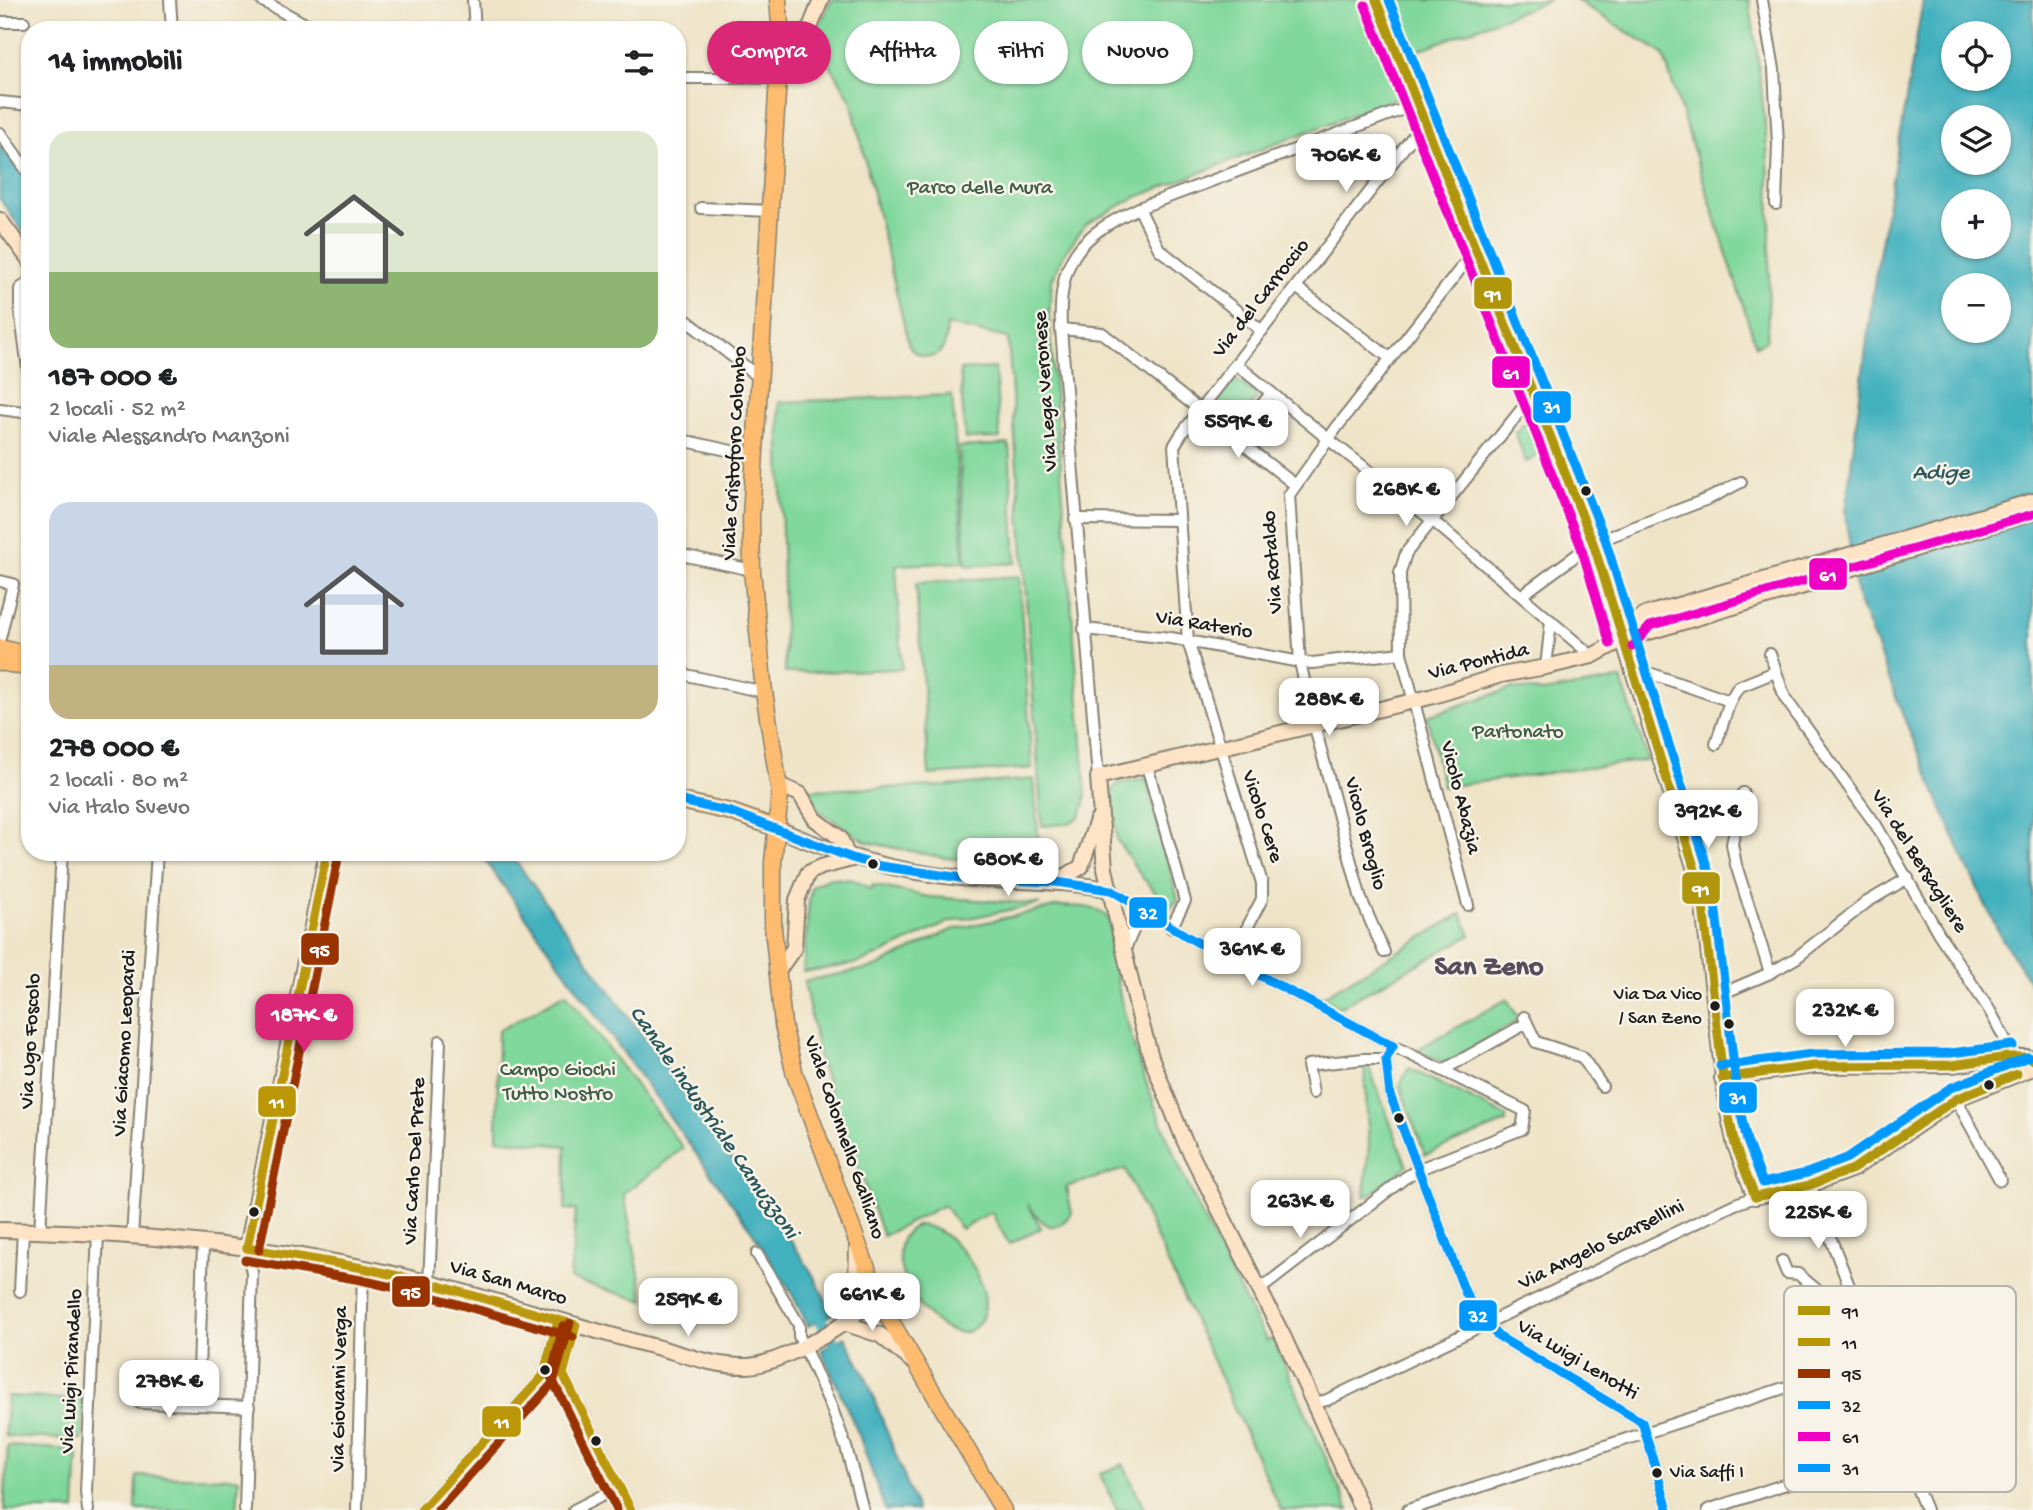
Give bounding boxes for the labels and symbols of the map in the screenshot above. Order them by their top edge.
pin: 706K € [1289,134,1403,194]
park label: Parco delle Mura [906,177,1054,202]
street label: Via del Carroccio [1207,234,1316,364]
line badge: 91 [1473,276,1513,310]
text: 91 [1483,285,1502,308]
street label: Via Lega Veronese [1029,309,1065,473]
street label: Viale Cristoforo Colombo [718,345,754,562]
line badge: 61 [1491,355,1531,389]
text: 61 [1502,364,1520,387]
line badge: 31 [1532,390,1572,424]
text: 31 [1542,398,1561,421]
pin: 559K € [1181,400,1295,460]
water label: Adige [1913,460,1971,487]
pin: 268K € [1349,468,1463,528]
unlabelled marker [1579,484,1593,498]
street label: Via Rotaldo [1258,510,1290,615]
line badge: 61 [1808,557,1848,591]
text: 61 [1819,566,1837,589]
street label: Via Raterio [1153,606,1254,646]
street label: Via Pontida [1425,638,1533,688]
pin: 288K € [1272,678,1386,738]
park label: Partonato [1471,721,1564,746]
street label: Vicolo Abazia [1433,738,1485,858]
street label: Vicolo Cere [1234,767,1288,867]
street label: Vicolo Broglio [1337,774,1391,893]
street label: Via del Bersagliere [1863,785,1973,939]
pin: 392K € [1651,790,1765,850]
pin: 680K € [951,838,1065,898]
unlabelled marker [866,857,880,871]
line badge: 91 [1681,871,1721,905]
text: 91 [1691,880,1710,903]
line badge: 32 [1128,896,1168,929]
text: 32 [1137,904,1158,927]
pin: 361K € [1195,928,1309,988]
line badge: 95 [300,932,340,966]
text: 95 [309,941,330,964]
street label: Via Giacomo Leopardi [109,949,143,1138]
district label: San Zeno [1435,952,1544,985]
street label: Via Ugo Foscolo [16,972,48,1110]
place label: Via Da Vico / San Zeno [1613,984,1702,1031]
pin: 232K € [1788,990,1902,1049]
pin: 187K € [247,995,361,1054]
marker: Via Da Vico / San Zeno [1708,999,1722,1013]
water label: Canale industriale Camuzzoni [622,1001,806,1247]
unlabelled marker [1722,1017,1736,1031]
street label: Viale Colonnello Galliano [796,1032,890,1243]
park label: Campo Giochi Tutto Nostro [500,1059,616,1108]
street label: Via Carlo Del Prete [399,1076,433,1246]
unlabelled marker [1982,1078,1996,1092]
line badge: 31 [1718,1081,1758,1114]
line badge: 11 [257,1085,297,1118]
text: 31 [1728,1089,1747,1112]
text: 11 [268,1093,285,1116]
unlabelled marker [1392,1111,1406,1125]
pin: 263K € [1243,1180,1357,1240]
pin: 225K € [1761,1192,1875,1251]
street label: Via Angelo Scarsellini [1514,1195,1689,1297]
unlabelled marker [247,1205,261,1219]
street label: Via San Marco [445,1255,570,1313]
pin: 661K € [815,1274,929,1333]
line badge: 95 [391,1275,431,1308]
pin: 259K € [631,1278,745,1338]
text: 95 [400,1283,421,1306]
legend [1784,1286,2016,1492]
street label: Via Luigi Pirandello [56,1288,90,1455]
line badge: 32 [1458,1299,1498,1332]
text: 91 [1841,1302,1859,1325]
street label: Via Giovanni Verga [327,1305,355,1473]
text: 32 [1467,1307,1488,1330]
street label: Via Luigi Lenotti [1511,1314,1642,1407]
text: 11 [1841,1334,1857,1357]
pin: 278K € [112,1360,226,1420]
unlabelled marker [538,1363,552,1377]
text: 95 [1841,1365,1862,1388]
text: 32 [1841,1397,1861,1420]
line badge: 11 [481,1405,522,1438]
text: 11 [493,1413,510,1436]
text: 61 [1842,1428,1859,1451]
unlabelled marker [589,1434,603,1448]
text: 31 [1841,1460,1860,1483]
place label: Via Saffi I [1669,1462,1744,1485]
marker: Via Saffi I [1650,1466,1664,1480]

